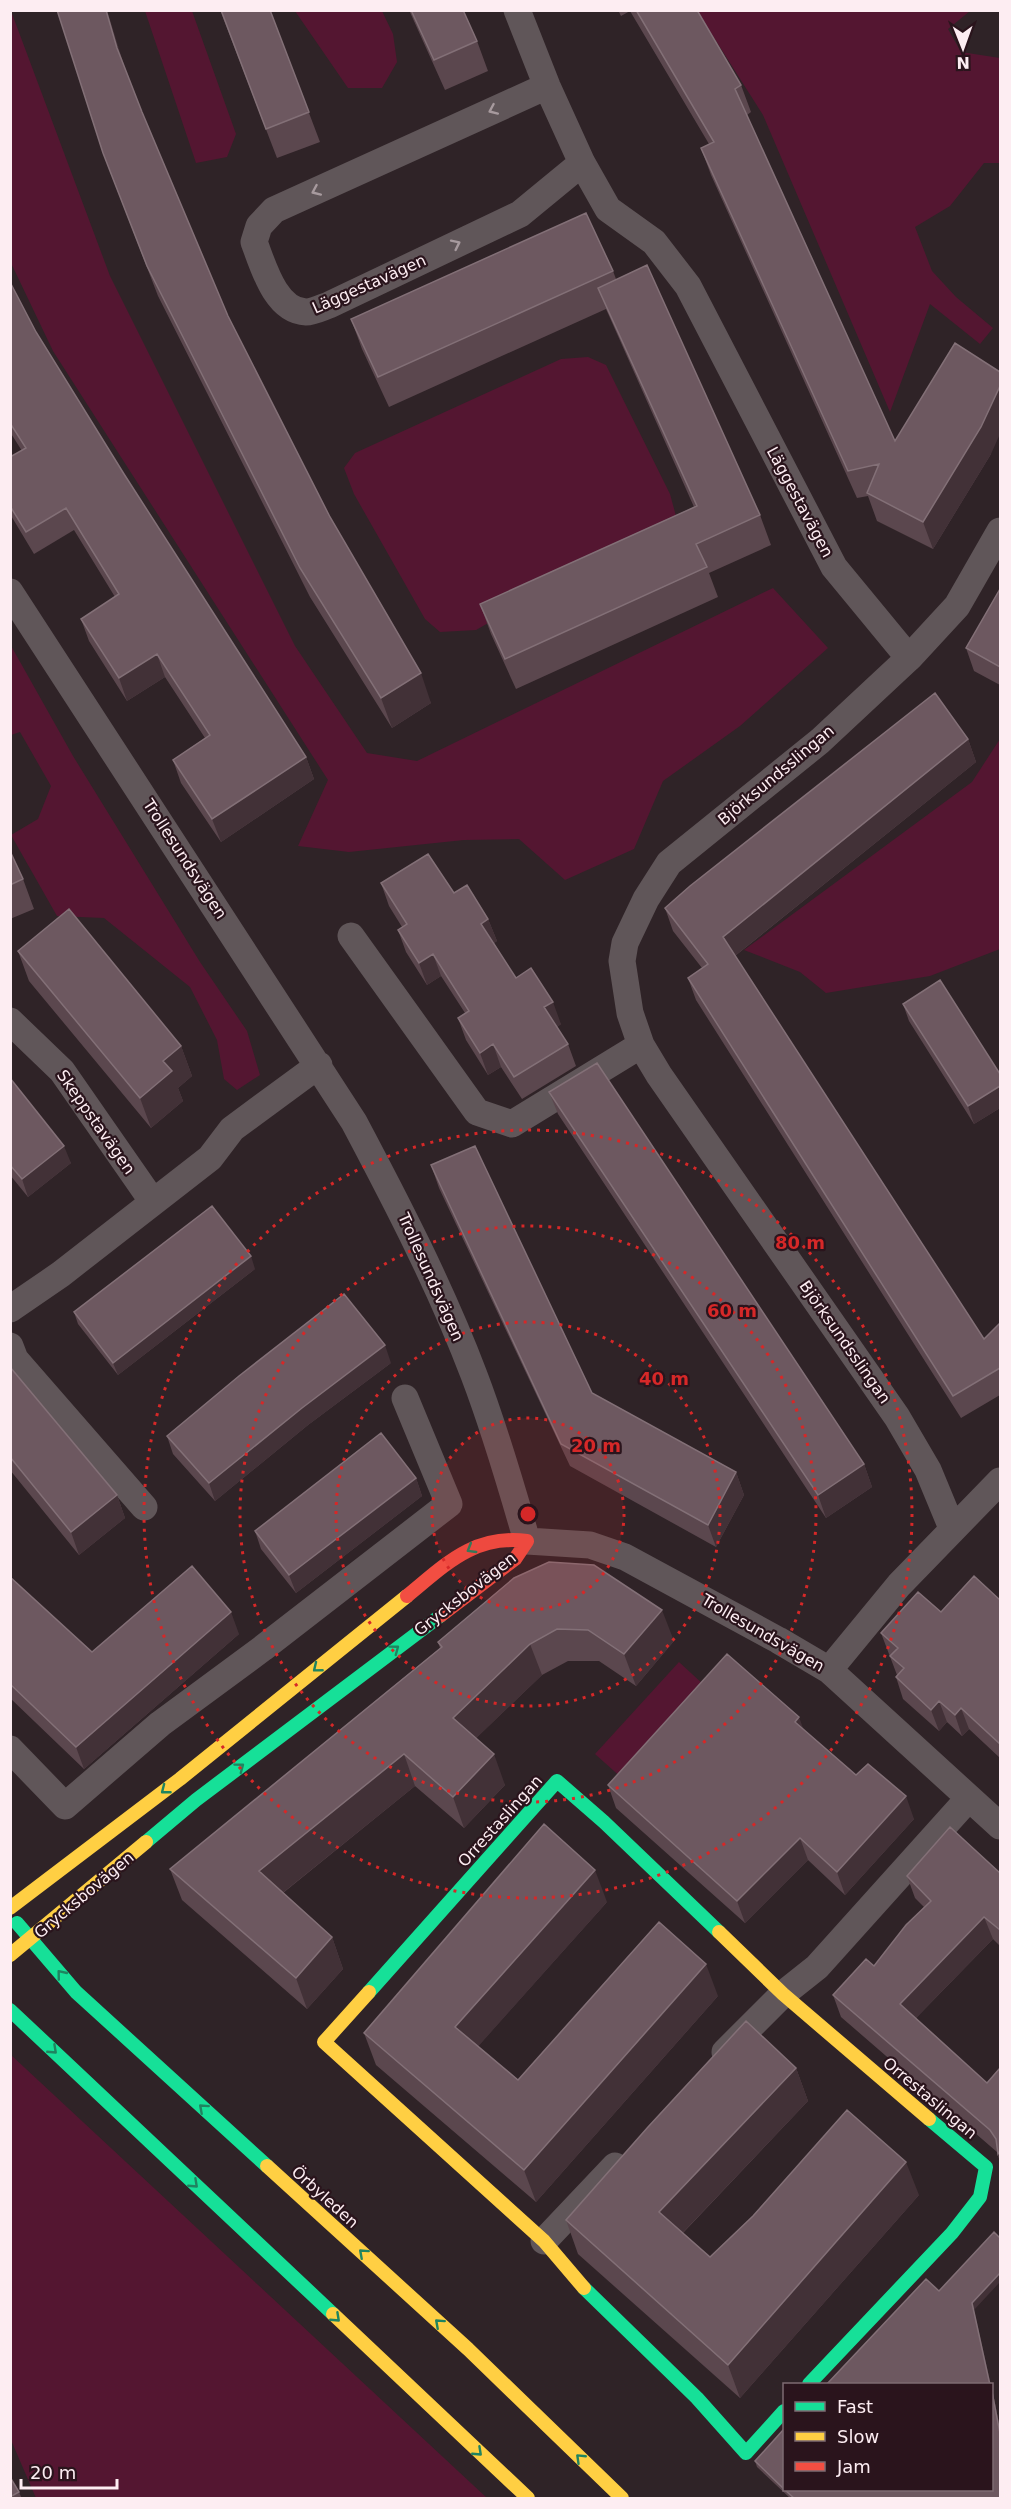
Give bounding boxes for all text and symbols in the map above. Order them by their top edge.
north arrow [933,18,993,78]
text: N [956,53,970,72]
one-way arrow [489,103,500,115]
one-way arrow [311,183,322,195]
one-way arrow [450,239,461,251]
street label: Läggestavägen [309,250,429,318]
street label: Läggestavägen [763,443,837,561]
street label: Björksundsslingan [714,721,838,829]
street label: Trollesundsvägen [139,795,231,922]
street label: Skeppstavägen [53,1066,139,1178]
street label: Trollesundsvägen [394,1209,468,1344]
text: 80 m [775,1232,825,1253]
street label: Björksundsslingan [795,1277,895,1407]
text: 60 m [707,1300,757,1321]
text: 40 m [639,1368,689,1389]
text: 20 m [571,1435,621,1456]
centre of rings [518,1504,538,1524]
one-way arrow [467,1541,477,1553]
street label: Grycksbovägen [410,1548,520,1640]
street label: Trollesundsvägen [697,1590,828,1676]
one-way arrow [388,1645,399,1656]
one-way arrow [313,1661,324,1672]
one-way arrow [233,1764,244,1775]
street label: Orrestaslingan [454,1771,546,1871]
one-way arrow [161,1783,172,1794]
street label: Grycksbovägen [30,1848,138,1942]
one-way arrow [58,1970,69,1981]
one-way arrow [46,2043,57,2054]
street label: Orrestaslingan [879,2053,981,2143]
one-way arrow [199,2104,209,2115]
street label: Örbyleden [288,2162,362,2232]
one-way arrow [188,2177,198,2188]
one-way arrow [359,2249,369,2260]
one-way arrow [330,2311,340,2322]
one-way arrow [436,2319,446,2330]
legend [783,2383,993,2491]
text: Fast [837,2396,873,2417]
text: Slow [837,2426,879,2447]
one-way arrow [471,2444,482,2455]
scale bar [21,2452,117,2490]
one-way arrow [577,2454,588,2465]
text: Jam [836,2456,871,2477]
text: 20 m [30,2462,76,2483]

